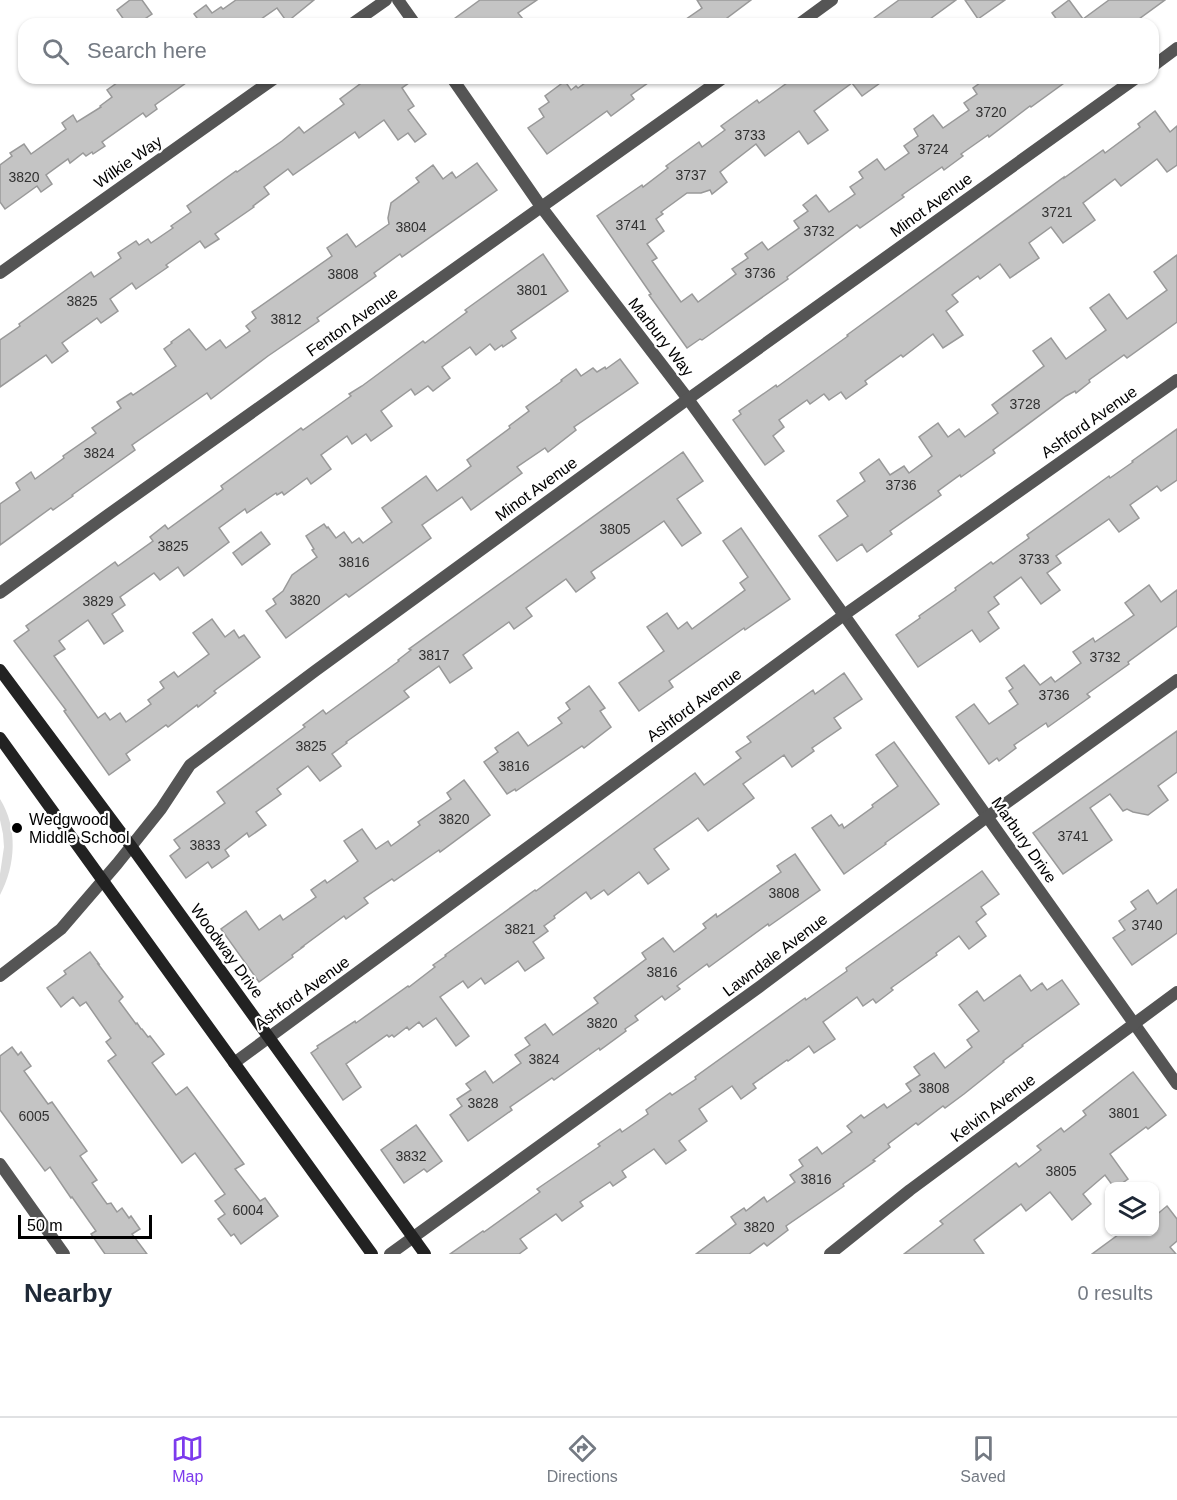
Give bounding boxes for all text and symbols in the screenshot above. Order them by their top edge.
search box [18,18,1159,84]
icon: search [39,35,72,68]
text: Search here [87,38,207,63]
house number: 3720 [975,104,1007,120]
house number: 3733 [734,127,766,143]
street label: Wilkie Way [91,133,165,191]
house number: 3724 [917,141,949,157]
house number: 3737 [675,167,707,183]
house number: 3820 [8,169,40,185]
street label: Minot Avenue [887,170,975,240]
house number: 3721 [1041,204,1073,220]
house number: 3741 [615,217,647,233]
house number: 3804 [395,219,427,235]
house number: 3732 [803,223,835,239]
house number: 3736 [744,265,776,281]
house number: 3808 [327,266,359,282]
house number: 3801 [516,282,548,298]
street label: Fenton Avenue [303,284,401,360]
house number: 3825 [66,293,98,309]
street label: Marbury Way [625,295,697,379]
house number: 3812 [270,311,302,327]
street label: Ashford Avenue [1038,383,1140,461]
house number: 3728 [1009,396,1041,412]
house number: 3824 [83,445,115,461]
street label: Minot Avenue [492,454,580,524]
house number: 3736 [885,477,917,493]
house number: 3805 [599,521,631,537]
house number: 3825 [157,538,189,554]
house number: 3733 [1018,551,1050,567]
house number: 3816 [338,554,370,570]
house number: 3820 [289,592,321,608]
house number: 3829 [82,593,114,609]
house number: 3817 [418,647,450,663]
house number: 3732 [1089,649,1121,665]
street label: Ashford Avenue [643,665,745,745]
house number: 3736 [1038,687,1070,703]
house number: 3825 [295,738,327,754]
house number: 3816 [498,758,530,774]
street label: Marbury Drive [988,794,1060,886]
place label: Wedgwood Middle School [29,811,130,846]
house number: 3820 [438,811,470,827]
marker: Wedgwood Middle School [10,821,24,835]
house number: 3741 [1057,828,1089,844]
house number: 3833 [189,837,221,853]
house number: 3808 [768,885,800,901]
street label: Woodway Drive [187,901,267,1001]
street label: Lawndale Avenue [720,910,831,1000]
house number: 3740 [1131,917,1163,933]
house number: 3821 [504,921,536,937]
street label: Ashford Avenue [251,953,353,1033]
house number: 3816 [646,964,678,980]
house number: 3820 [586,1015,618,1031]
house number: 3824 [528,1051,560,1067]
street label: Kelvin Avenue [948,1071,1039,1145]
house number: 3808 [918,1080,950,1096]
house number: 3828 [467,1095,499,1111]
house number: 3801 [1108,1105,1140,1121]
house number: 6005 [18,1108,50,1124]
house number: 3832 [395,1148,427,1164]
house number: 3805 [1045,1163,1077,1179]
house number: 3816 [800,1171,832,1187]
map controls [1105,1182,1159,1236]
button: layers [1105,1182,1159,1236]
house number: 6004 [232,1202,264,1218]
scale bar [18,1212,152,1240]
text: 50 m [27,1217,63,1234]
house number: 3820 [743,1219,775,1235]
text: Nearby [24,1278,112,1308]
text: 0 results [1077,1282,1153,1304]
tab: Map [171,1432,204,1486]
tab: Directions [547,1432,618,1486]
tab: Saved [960,1432,1006,1486]

